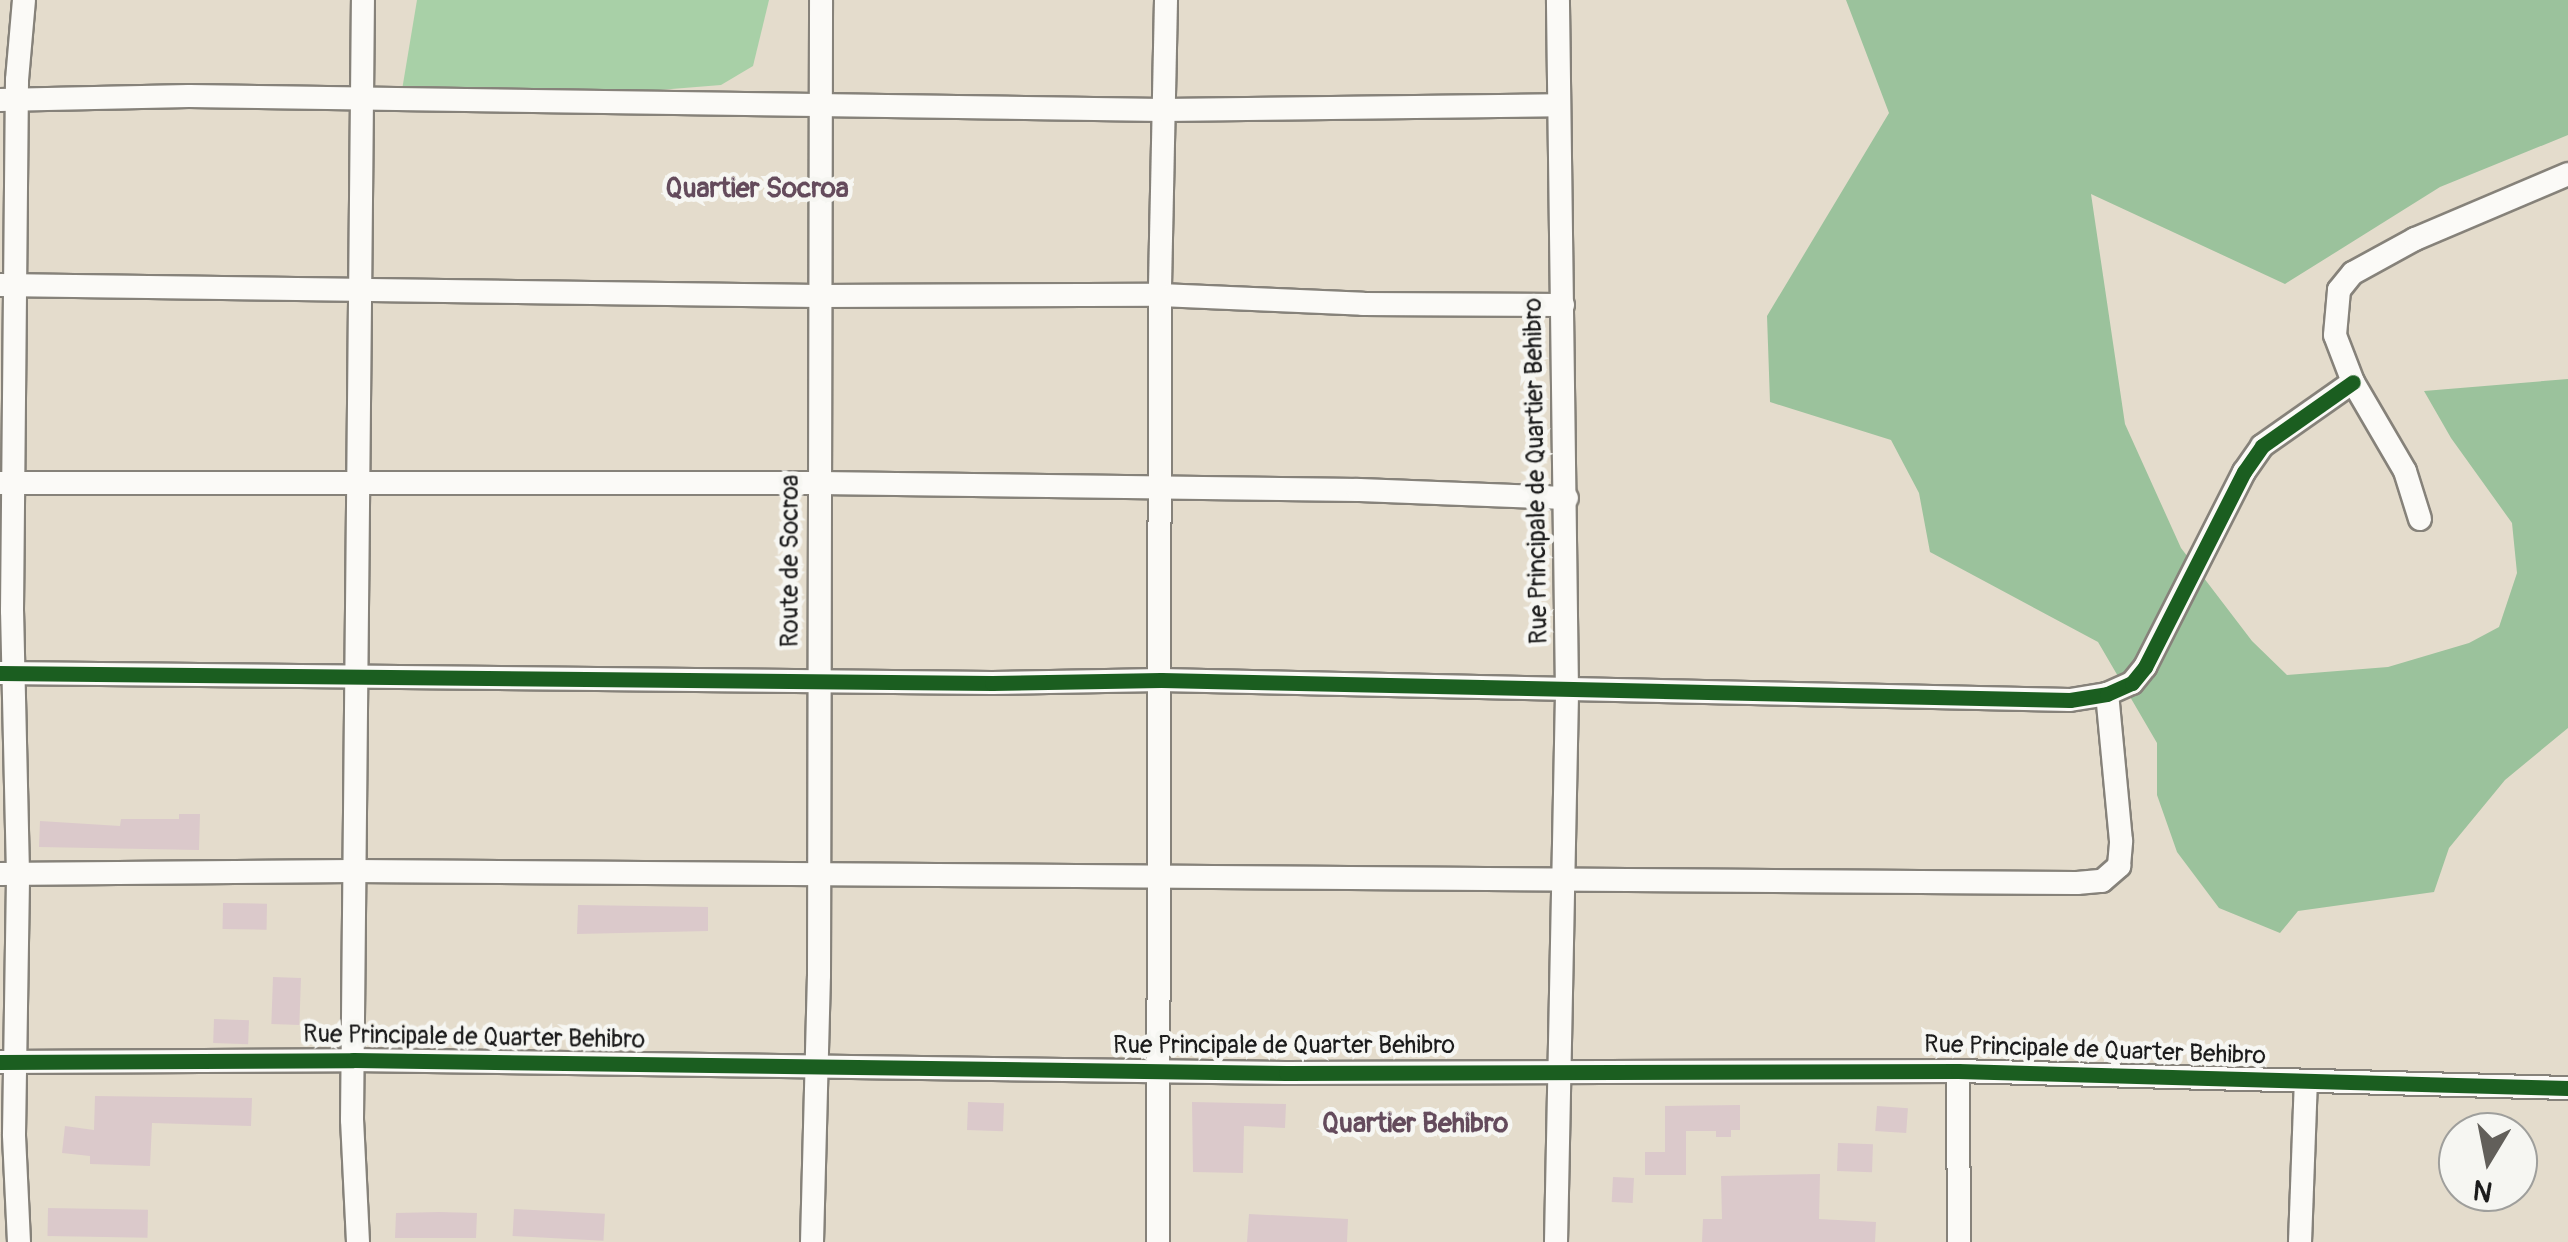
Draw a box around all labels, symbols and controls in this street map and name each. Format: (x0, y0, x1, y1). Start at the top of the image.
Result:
district label: Quartier Socroa (665, 172, 849, 206)
street label: Rue Principale de Quartier Behibro (1519, 298, 1555, 644)
street label: Route de Socroa (776, 475, 806, 647)
street label: Rue Principale de Quarter Behibro (303, 1020, 645, 1056)
street label: Rue Principale de Quarter Behibro (1924, 1030, 2266, 1072)
street label: Rue Principale de Quarter Behibro (1113, 1031, 1455, 1061)
district label: Quartier Behibro (1322, 1107, 1508, 1141)
north arrow (2438, 1112, 2538, 1212)
text: N (2471, 1171, 2495, 1209)

